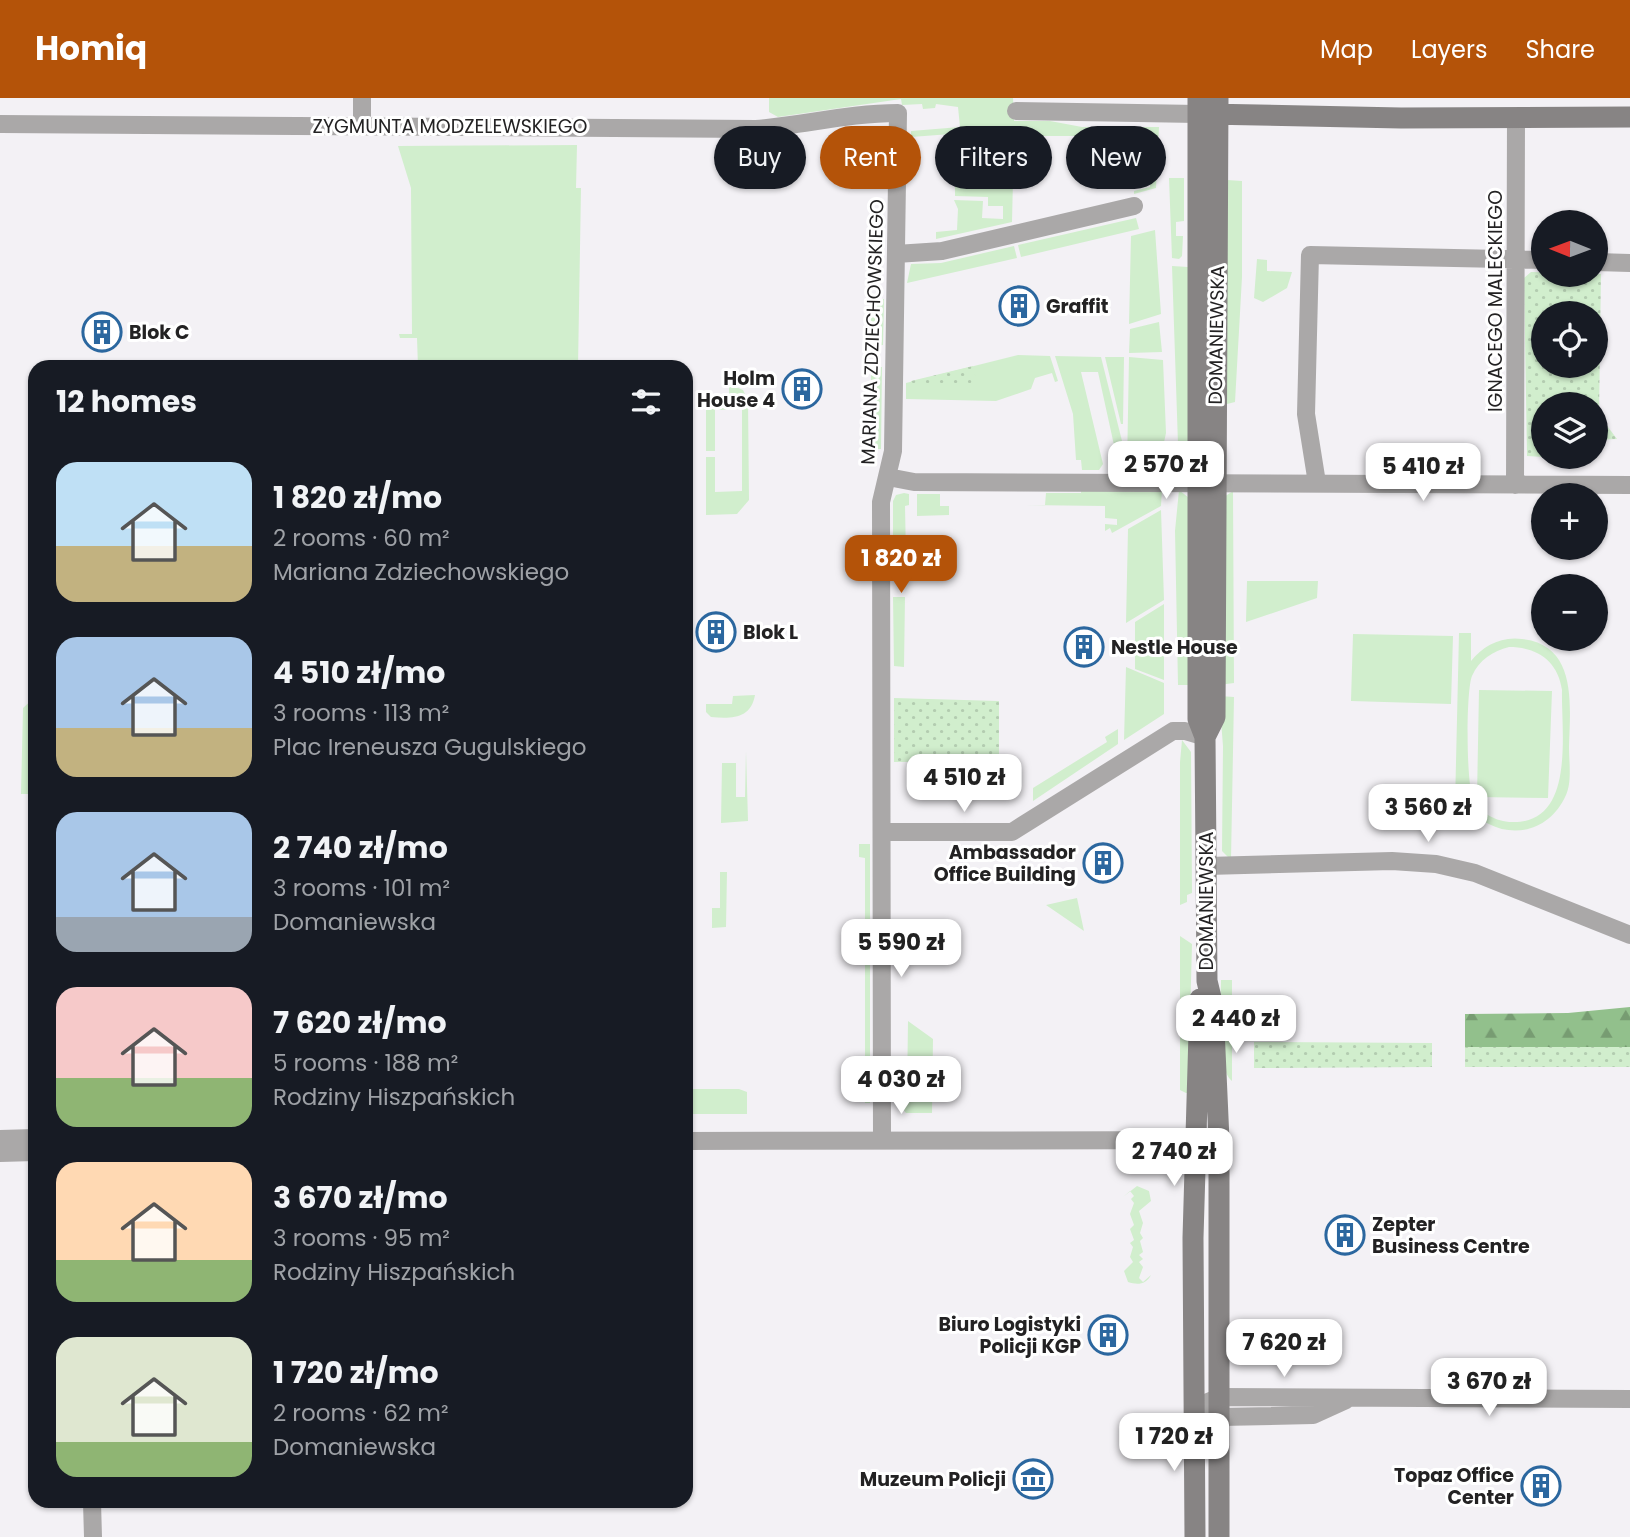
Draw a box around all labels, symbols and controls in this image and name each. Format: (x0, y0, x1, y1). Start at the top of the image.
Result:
text: Homiq (35, 25, 147, 72)
text: Map (1320, 33, 1373, 66)
text: Layers (1411, 33, 1487, 66)
text: Share (1525, 33, 1595, 66)
street label: ZYGMUNTA MODZELEWSKIEGO (313, 113, 587, 140)
chip: Buy (714, 126, 806, 189)
chip: Rent (820, 126, 921, 189)
chip: Filters (935, 126, 1052, 189)
chip: New (1066, 126, 1166, 189)
street label: IGNACEGO MALECKIEGO (1482, 190, 1509, 412)
street label: MARIANA ZDZIECHOWSKIEGO (854, 199, 891, 465)
north arrow (1531, 210, 1608, 287)
map controls (1531, 210, 1608, 651)
street label: DOMANIEWSKA (1202, 265, 1231, 405)
building icon: Graffit (998, 285, 1040, 327)
place label: Graffit (1046, 293, 1109, 320)
button: locate (1531, 301, 1608, 378)
building icon: Blok C (81, 311, 123, 353)
place label: Blok C (129, 319, 189, 346)
place label: Holm House 4 (697, 365, 775, 414)
building icon: Holm House 4 (781, 368, 823, 410)
text: 12 homes (56, 380, 197, 423)
icon: filters (627, 383, 665, 421)
button: layers (1531, 392, 1608, 469)
pin: 2 570 zł (1094, 442, 1238, 501)
pin: 5 410 zł (1351, 444, 1495, 503)
text: 2 570 zł (1124, 448, 1208, 480)
text: 5 410 zł (1382, 450, 1464, 482)
text: 1 820 zł/mo (273, 476, 442, 519)
button: + (1531, 483, 1608, 560)
icon: home (112, 490, 196, 574)
text: 2 rooms · 60 m² (273, 522, 450, 554)
pin: 1 820 zł (829, 536, 973, 595)
text: 1 820 zł (861, 542, 941, 574)
text: Mariana Zdziechowskiego (273, 556, 569, 588)
button: − (1531, 574, 1608, 651)
building icon: Blok L (695, 611, 737, 653)
place label: Blok L (743, 619, 798, 646)
building icon: Nestle House (1063, 626, 1105, 668)
place label: Nestle House (1111, 634, 1238, 661)
text: 4 510 zł/mo (273, 651, 445, 694)
icon: home (112, 665, 196, 749)
text: 3 rooms · 113 m² (273, 697, 449, 729)
text: Plac Ireneusza Gugulskiego (273, 731, 587, 763)
pin: 4 510 zł (892, 754, 1036, 814)
text: 4 510 zł (923, 761, 1005, 793)
pin: 3 560 zł (1356, 784, 1500, 844)
text: 3 560 zł (1384, 791, 1472, 823)
text: 2 740 zł/mo (273, 826, 448, 869)
street label: DOMANIEWSKA (1193, 831, 1220, 971)
place label: Ambassador Office Building (934, 839, 1076, 888)
icon: home (112, 840, 196, 924)
building icon: Ambassador Office Building (1082, 842, 1124, 884)
text: 3 rooms · 101 m² (273, 872, 450, 904)
text: Domaniewska (273, 906, 436, 938)
pin: 5 590 zł (829, 920, 973, 979)
text: 5 590 zł (857, 926, 945, 958)
pin: 2 440 zł (1164, 996, 1308, 1055)
text: 7 620 zł/mo (273, 1001, 447, 1044)
text: 2 440 zł (1192, 1002, 1280, 1034)
icon: home (112, 1015, 196, 1099)
text: 5 rooms · 188 m² (273, 1047, 458, 1079)
pin: 4 030 zł (829, 1056, 973, 1116)
text: 4 030 zł (857, 1063, 945, 1095)
text: Rodziny Hiszpańskich (273, 1081, 515, 1113)
pin: 2 740 zł (1102, 1128, 1246, 1188)
text: 2 740 zł (1132, 1135, 1216, 1167)
text: 3 670 zł/mo (273, 1176, 448, 1219)
icon: home (112, 1190, 196, 1274)
place label: Zepter Business Centre (1372, 1211, 1530, 1260)
building icon: Zepter Business Centre (1324, 1214, 1366, 1256)
text: 3 rooms · 95 m² (273, 1222, 450, 1254)
text: Rodziny Hiszpańskich (273, 1256, 515, 1288)
place label: Biuro Logistyki Policji KGP (938, 1311, 1081, 1360)
building icon: Biuro Logistyki Policji KGP (1087, 1314, 1129, 1356)
pin: 7 620 zł (1212, 1320, 1356, 1379)
text: 7 620 zł (1242, 1326, 1326, 1358)
text: 1 720 zł/mo (273, 1351, 439, 1394)
pin: 3 670 zł (1417, 1358, 1561, 1418)
icon: home (112, 1365, 196, 1449)
text: 3 670 zł (1447, 1365, 1531, 1397)
text: 2 rooms · 62 m² (273, 1397, 449, 1429)
pin: 1 720 zł (1102, 1414, 1246, 1473)
text: 1 720 zł (1135, 1420, 1213, 1452)
text: Domaniewska (273, 1431, 436, 1463)
museum icon: Muzeum Policji (1012, 1458, 1054, 1500)
place label: Topaz Office Center (1394, 1462, 1514, 1511)
building icon: Topaz Office Center (1520, 1465, 1562, 1507)
place label: Muzeum Policji (860, 1466, 1006, 1493)

